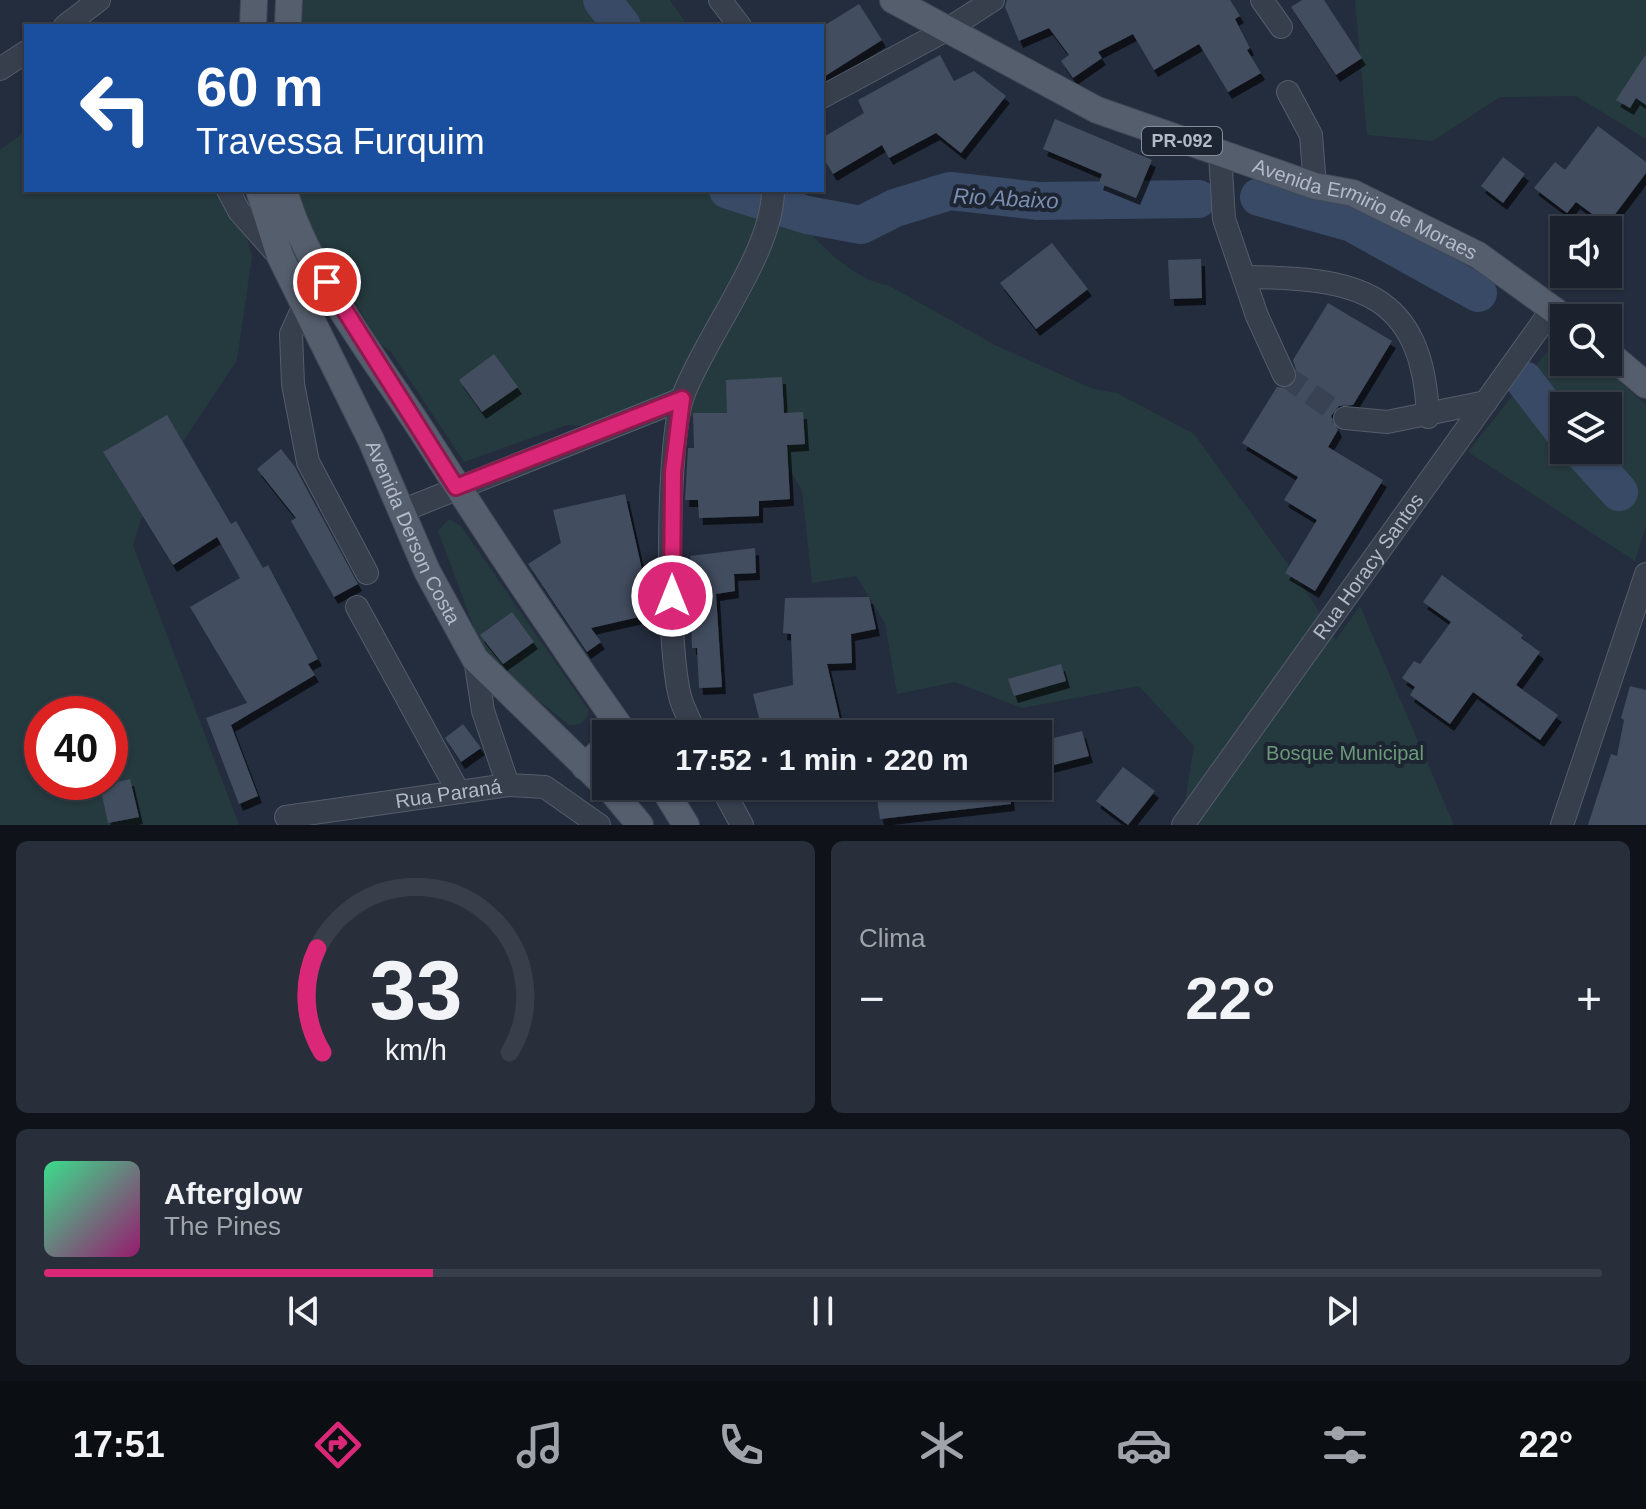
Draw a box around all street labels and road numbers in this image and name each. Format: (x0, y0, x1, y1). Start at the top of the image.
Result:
road number: PR-092 (1142, 127, 1222, 155)
street label: Avenida Ermirio de Moraes (1250, 154, 1481, 264)
street label: Avenida Derson Costa (361, 437, 465, 629)
street label: Rua Horacy Santos (1309, 489, 1427, 643)
street label: Rua Paraná (394, 775, 504, 812)

